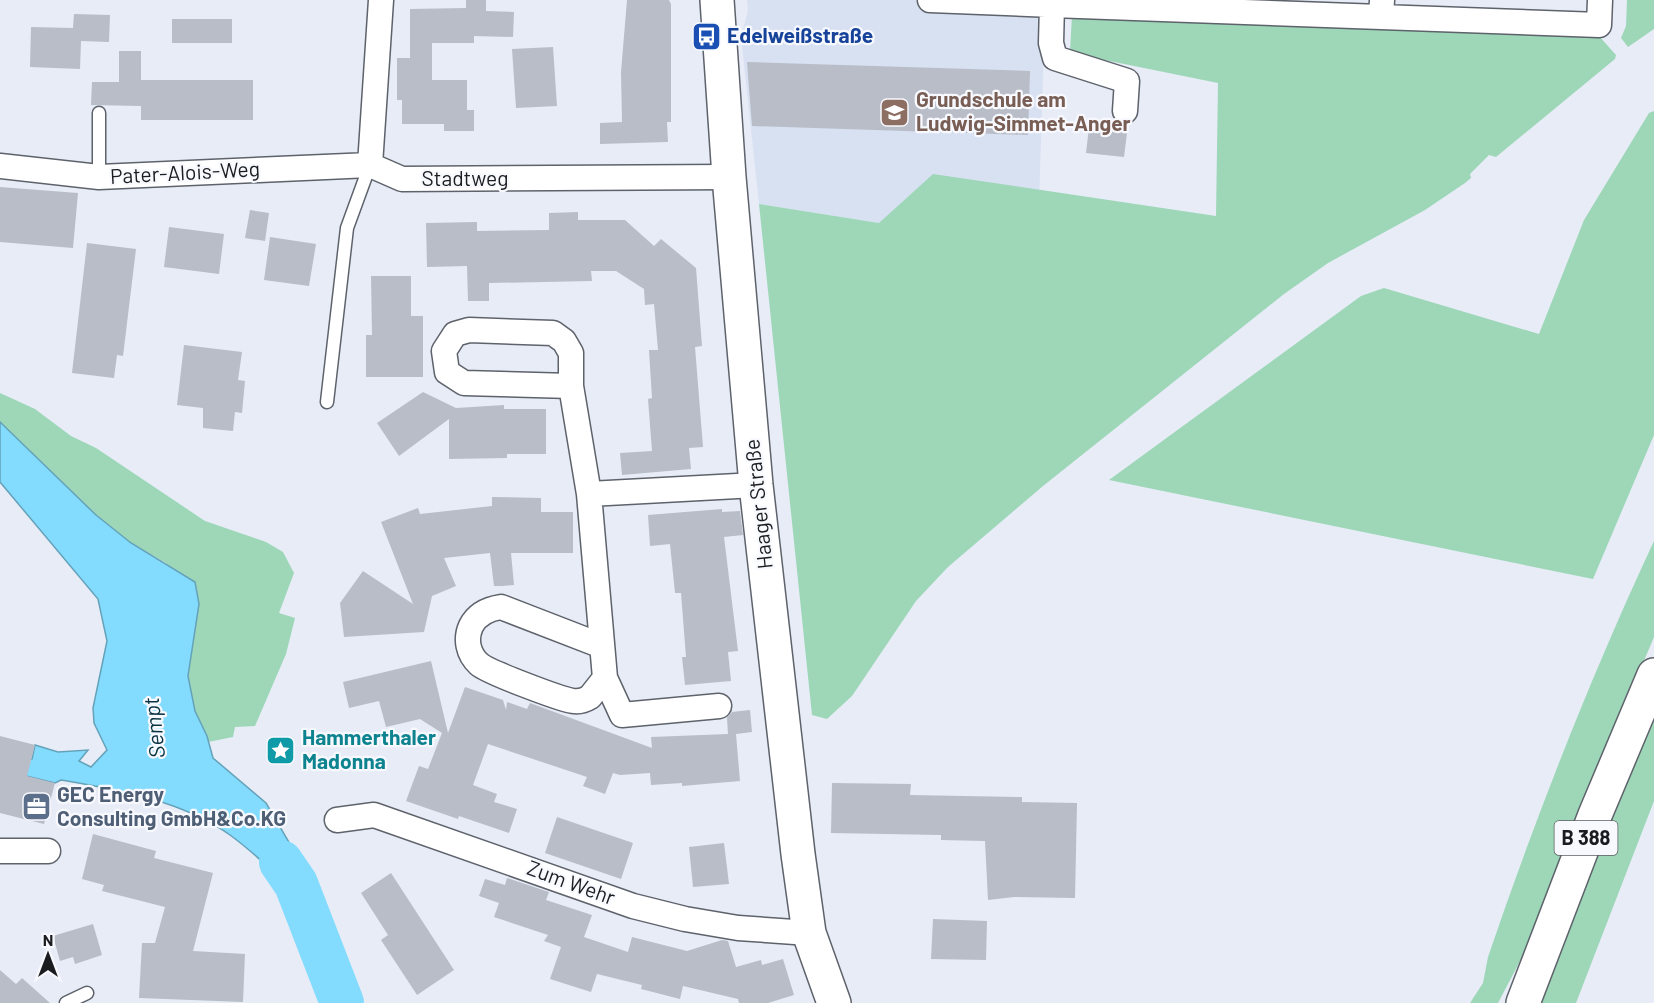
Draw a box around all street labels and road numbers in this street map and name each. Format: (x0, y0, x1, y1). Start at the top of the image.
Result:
street label: Pater-Alois-Weg (109, 155, 260, 188)
street label: Stadtweg (422, 165, 508, 190)
street label: Haager Straße (738, 438, 777, 570)
road number: B 388 (1554, 821, 1618, 855)
street label: Zum Wehr (524, 854, 619, 909)

